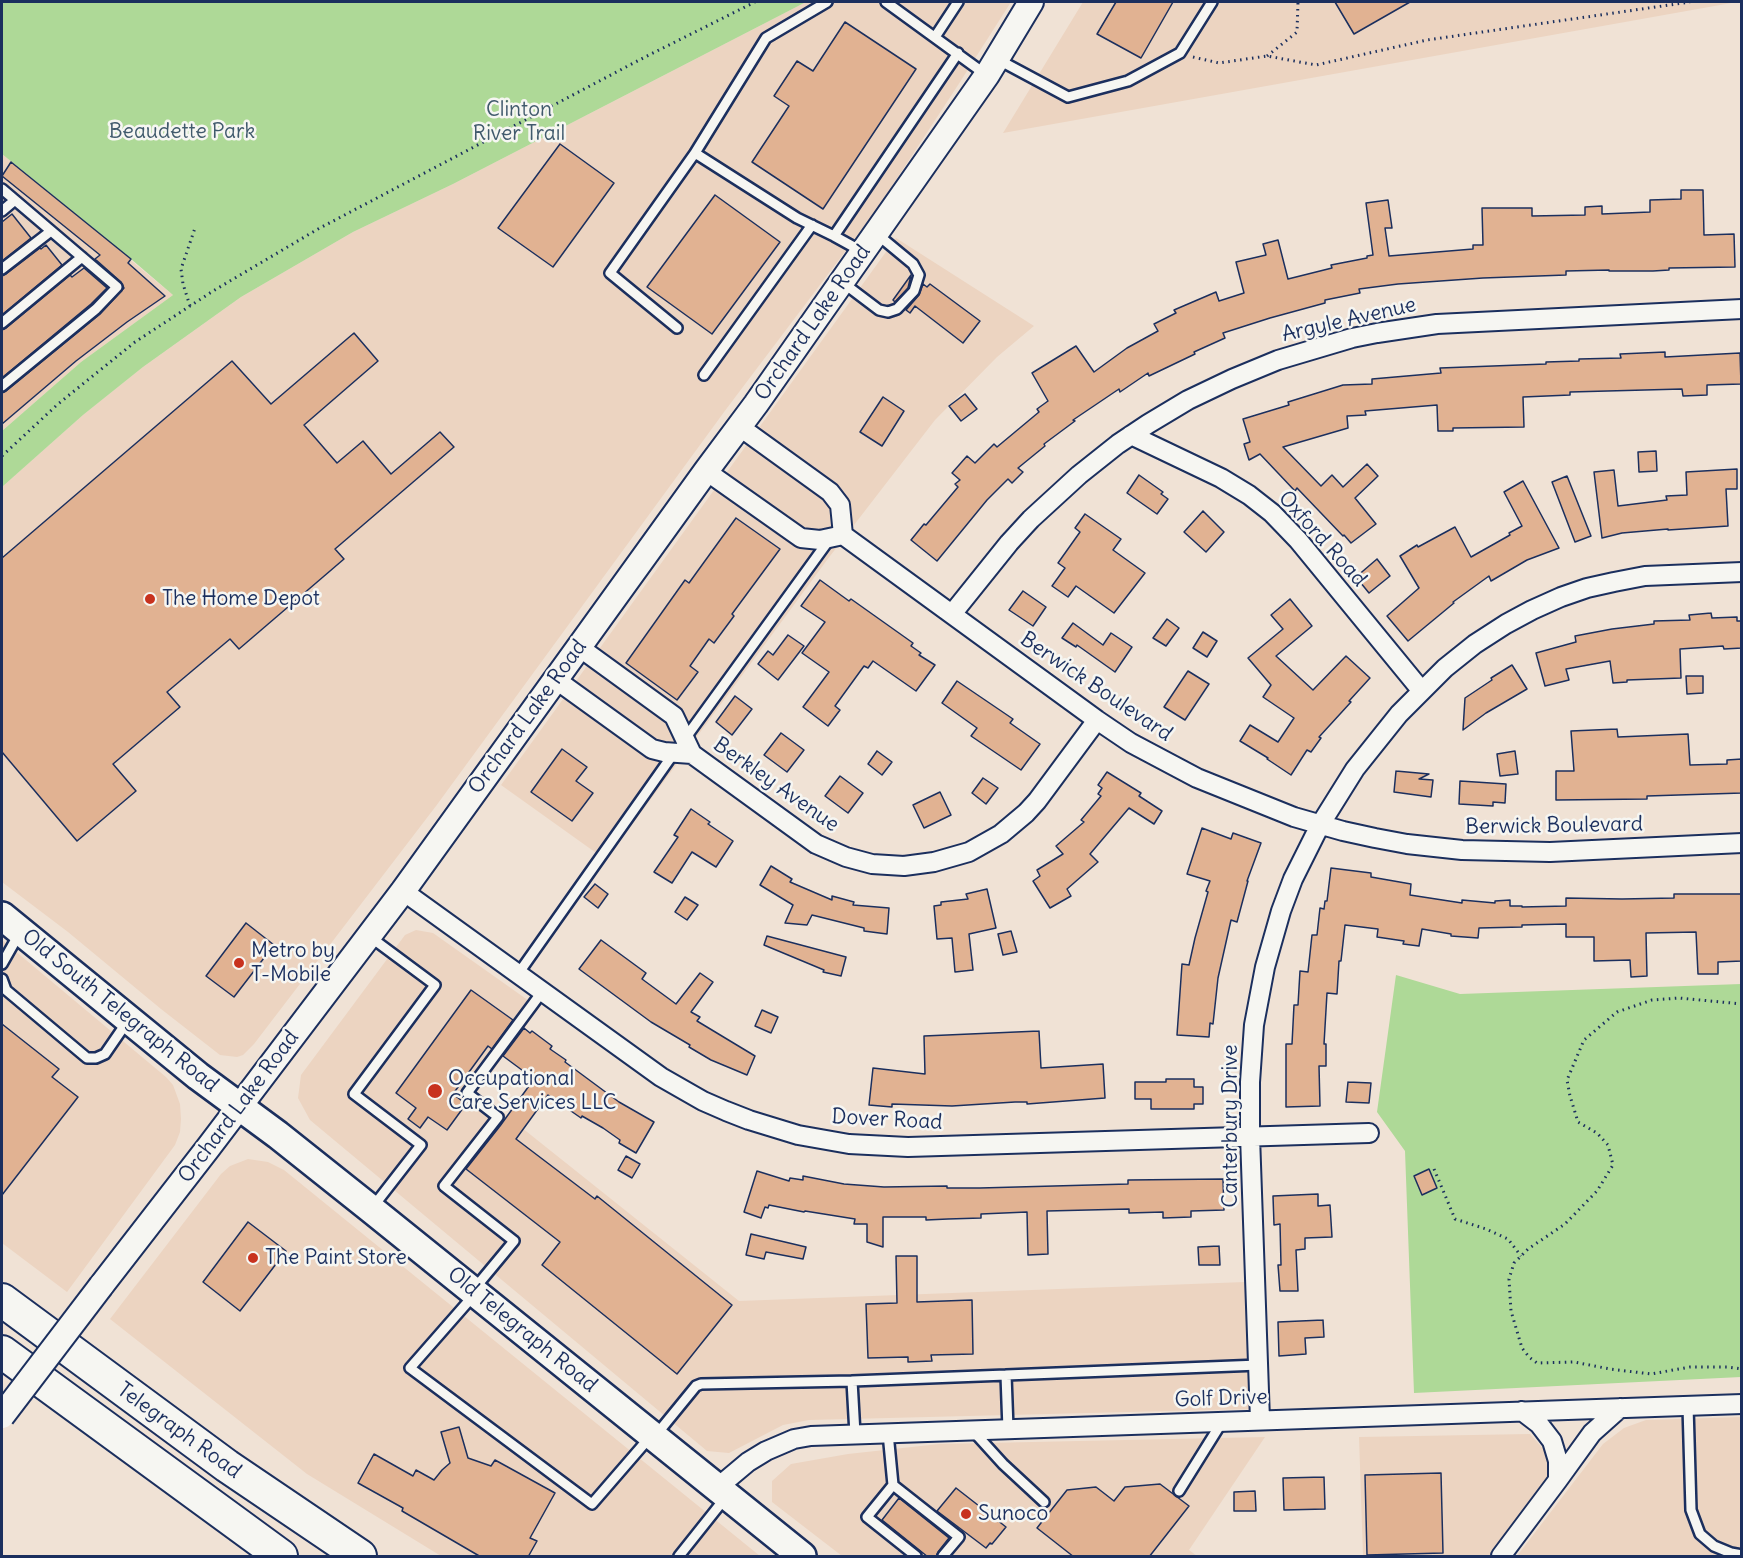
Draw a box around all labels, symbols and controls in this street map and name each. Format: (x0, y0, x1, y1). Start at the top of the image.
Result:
park label: Clinton River Trail (473, 97, 565, 147)
park label: Beaudette Park (109, 119, 255, 145)
street label: Orchard Lake Road (750, 240, 876, 406)
street label: Argyle Avenue (1279, 292, 1419, 348)
street label: Oxford Road (1273, 486, 1371, 592)
place label: The Home Depot (162, 586, 320, 612)
marker: The Home Depot (143, 592, 157, 606)
street label: Berwick Boulevard (1015, 627, 1177, 747)
street label: Orchard Lake Road (464, 635, 592, 799)
street label: Berkley Avenue (708, 732, 844, 838)
street label: Berwick Boulevard (1465, 812, 1643, 840)
street label: Old South Telegraph Road (17, 924, 223, 1098)
place label: Metro by T-Mobile (251, 938, 335, 988)
marker: Metro by T-Mobile (232, 956, 246, 970)
street label: Orchard Lake Road (173, 1026, 305, 1188)
street label: Canterbury Drive (1218, 1044, 1244, 1208)
place label: Occupational Care Services LLC (448, 1066, 616, 1116)
marker: Occupational Care Services LLC (426, 1082, 444, 1100)
street label: Dover Road (831, 1105, 943, 1135)
place label: The Paint Store (265, 1245, 407, 1271)
marker: The Paint Store (246, 1251, 260, 1265)
street label: Old Telegraph Road (442, 1262, 602, 1398)
street label: Telegraph Road (112, 1378, 246, 1484)
street label: Golf Drive (1174, 1385, 1268, 1413)
place label: Sunoco (978, 1501, 1048, 1527)
marker: Sunoco (959, 1507, 973, 1521)

